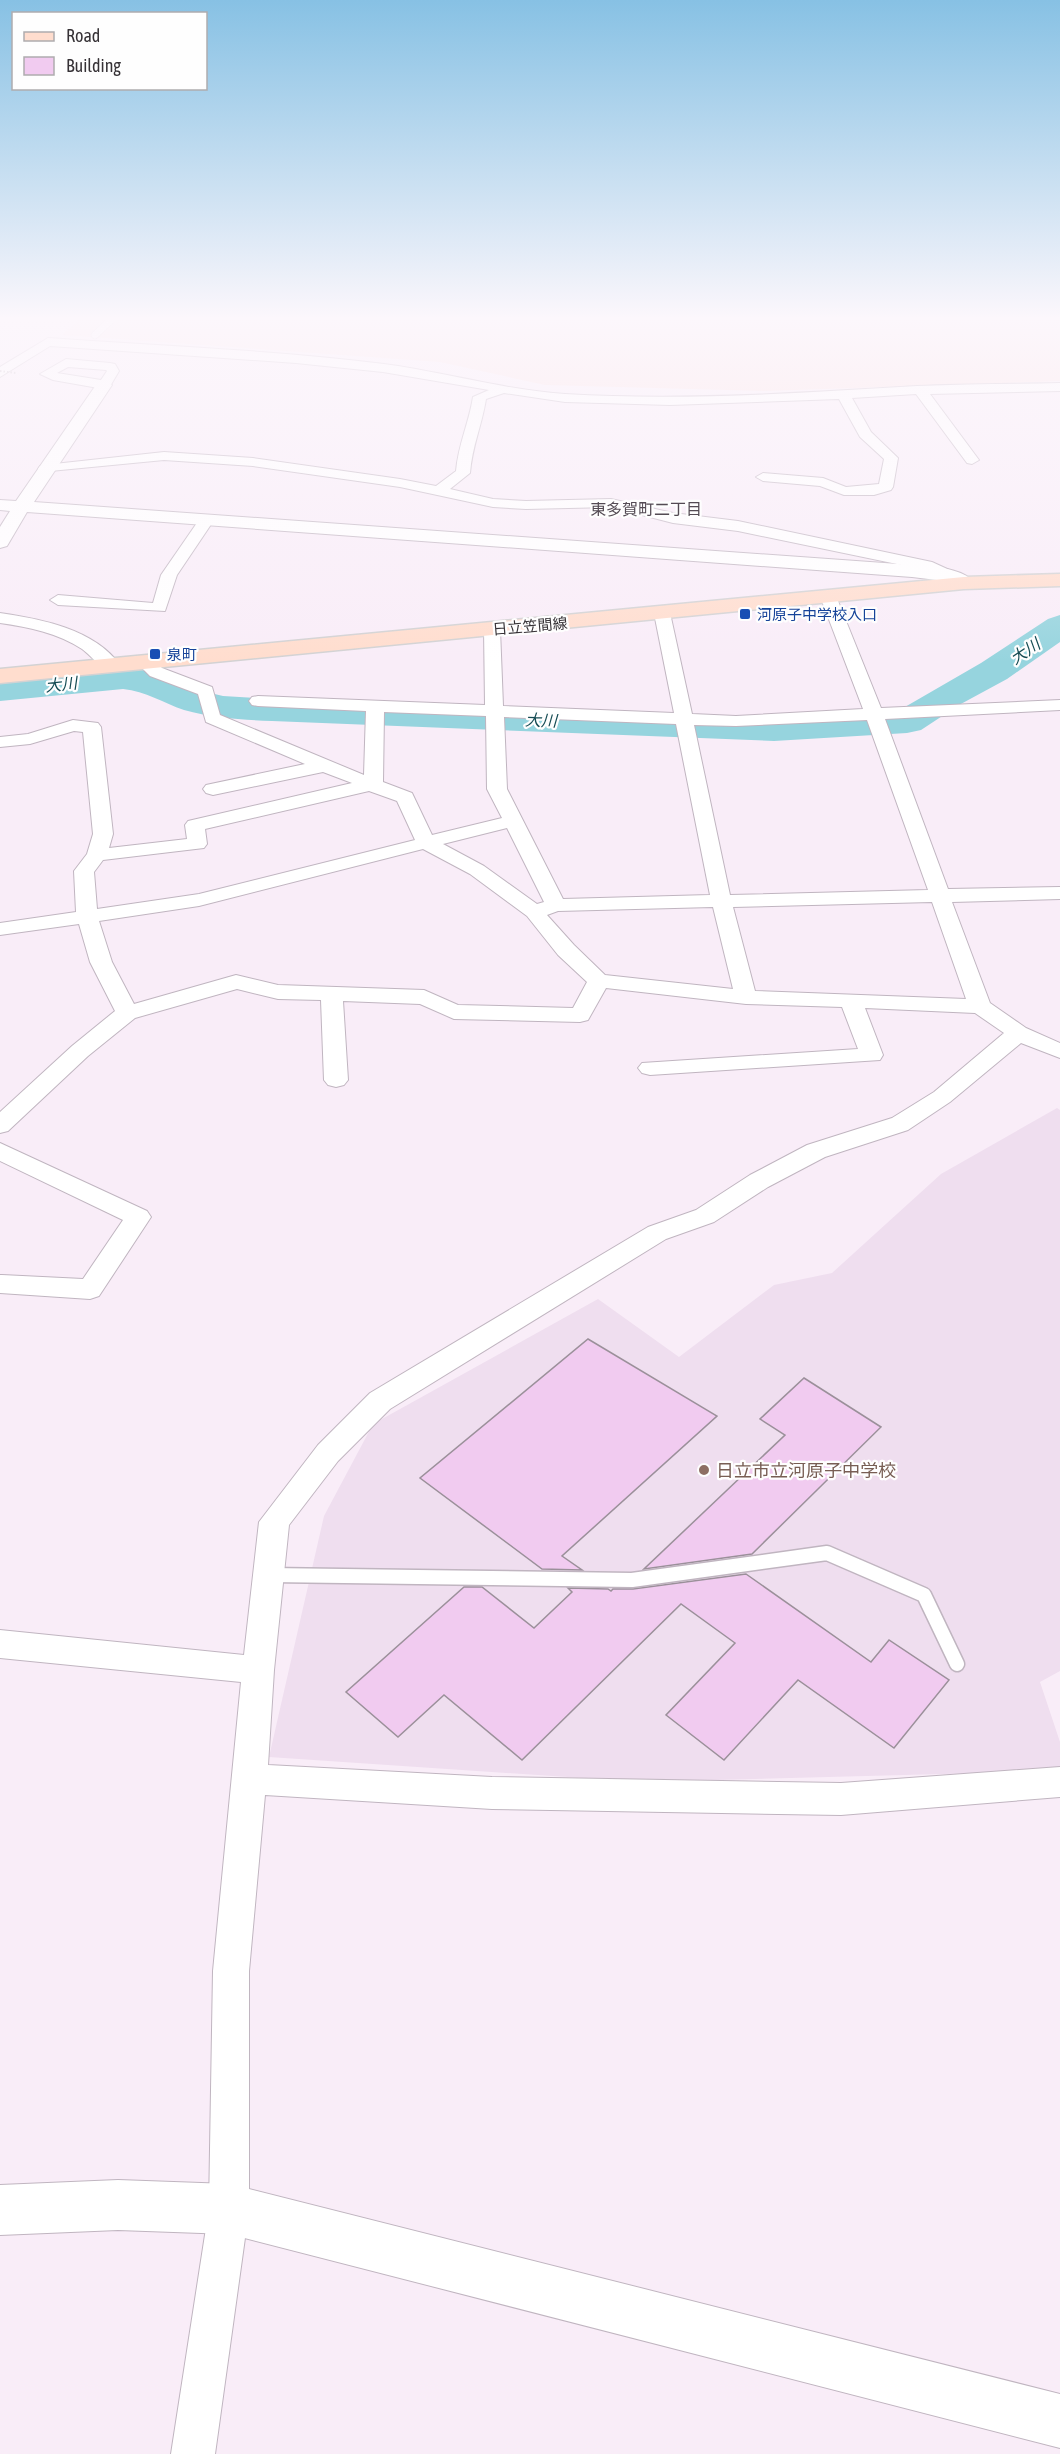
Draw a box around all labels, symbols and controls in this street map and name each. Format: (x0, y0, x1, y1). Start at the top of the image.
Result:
legend (12, 12, 207, 90)
text: Road (66, 25, 100, 46)
text: Building (66, 55, 121, 76)
district label: 東多賀町二丁目 (590, 500, 702, 518)
place label: 河原子中学校入口 (757, 606, 877, 623)
marker: 河原子中学校入口 (738, 607, 752, 621)
street label: 日立笠間線 (492, 614, 568, 638)
water label: 大川 (1007, 633, 1045, 667)
place label: 泉町 (167, 646, 197, 663)
marker: 泉町 (148, 647, 162, 661)
water label: 大川 (44, 673, 80, 695)
water label: 大川 (525, 710, 559, 730)
place label: 日立市立河原子中学校 (716, 1460, 896, 1481)
marker: 日立市立河原子中学校 (697, 1463, 711, 1477)

